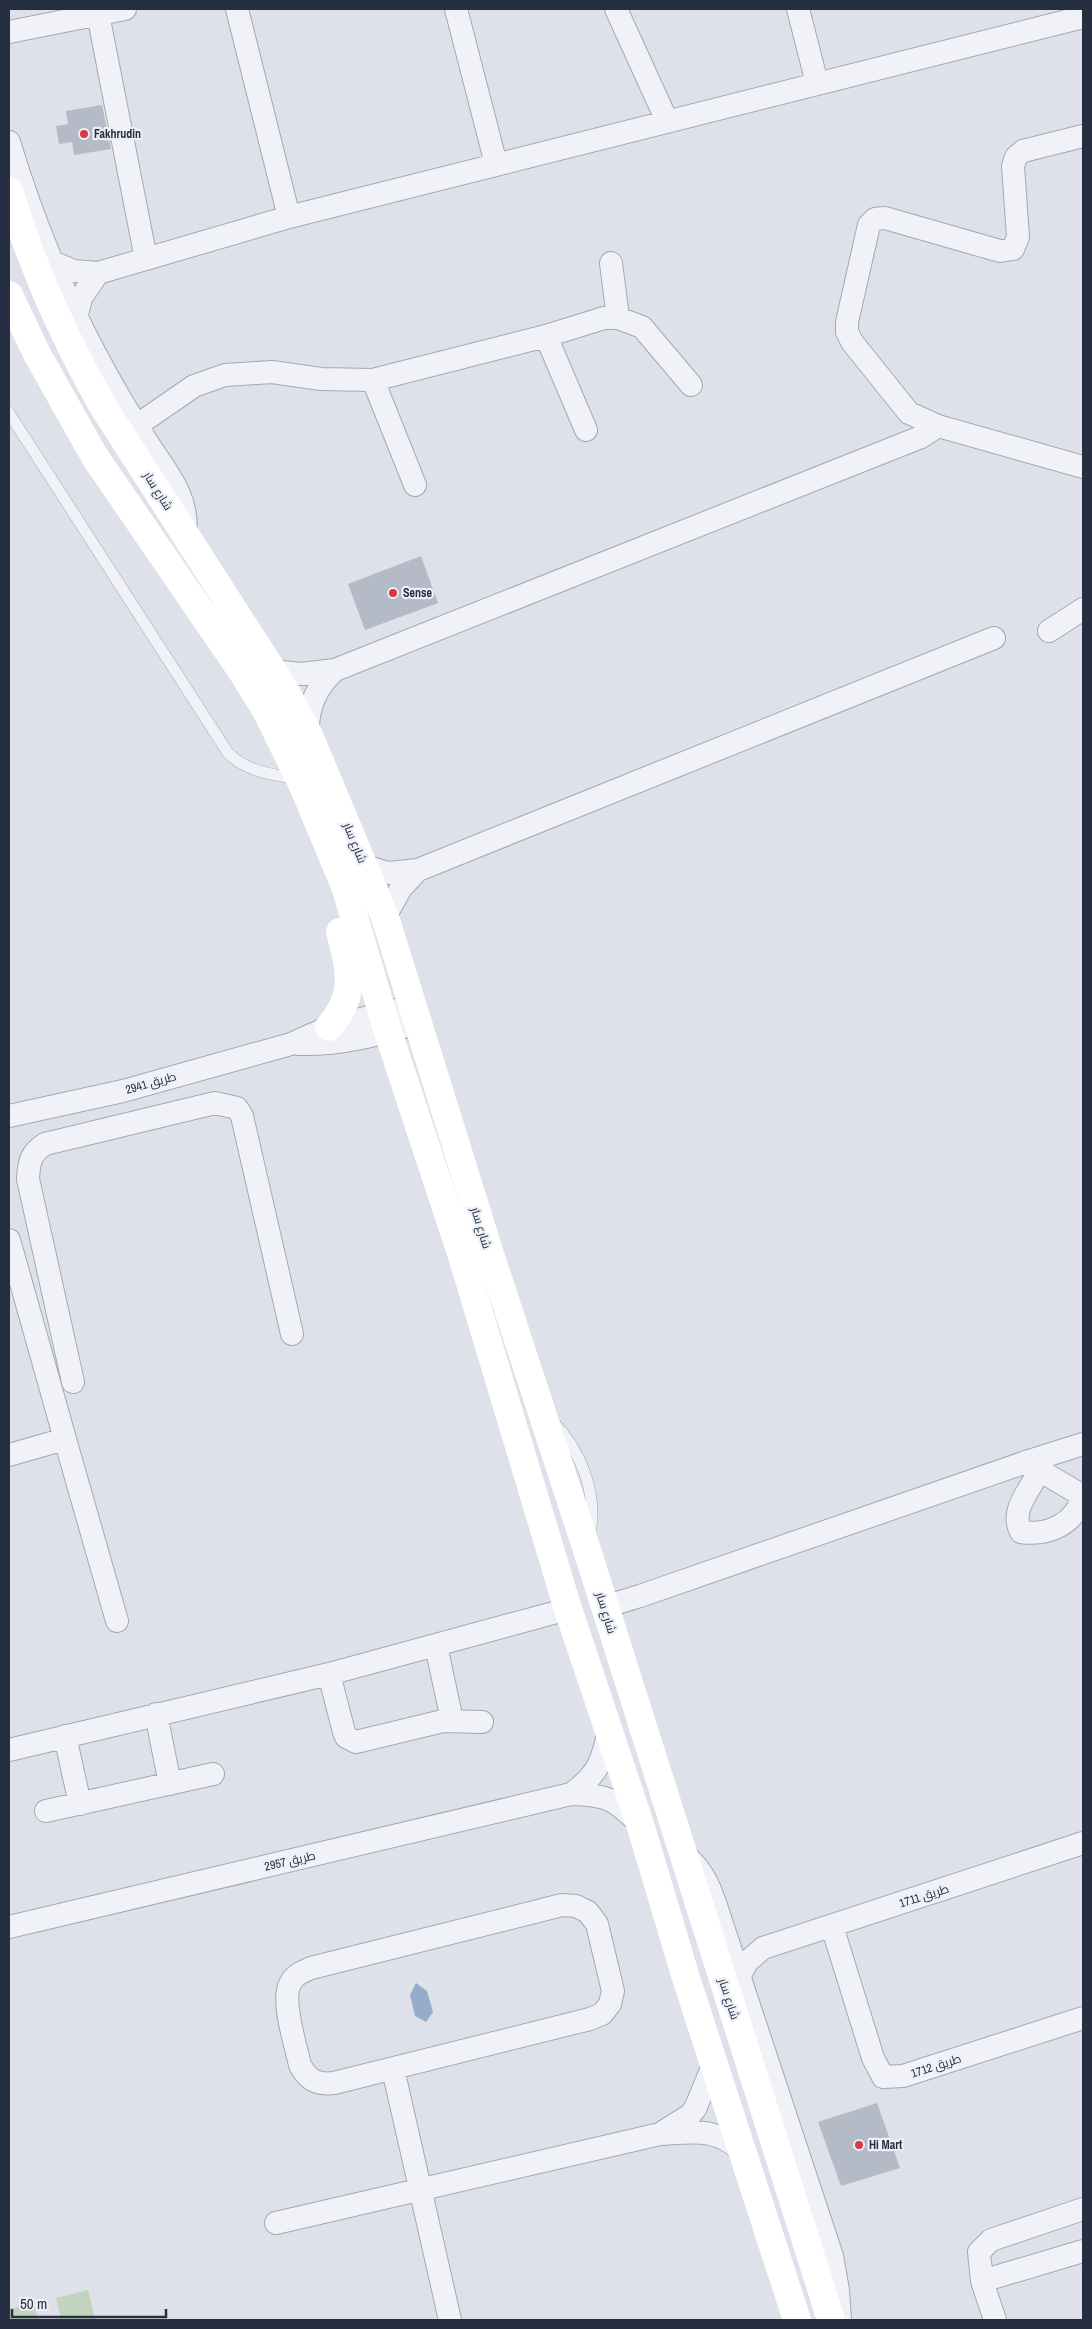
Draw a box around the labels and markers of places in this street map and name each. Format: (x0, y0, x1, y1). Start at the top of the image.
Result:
place label: Fakhrudin (94, 126, 141, 142)
marker: Fakhrudin (78, 128, 90, 140)
place label: Sense (403, 585, 433, 601)
marker: Sense (387, 587, 399, 599)
place label: Hi Mart (869, 2137, 903, 2153)
marker: Hi Mart (853, 2139, 865, 2151)

